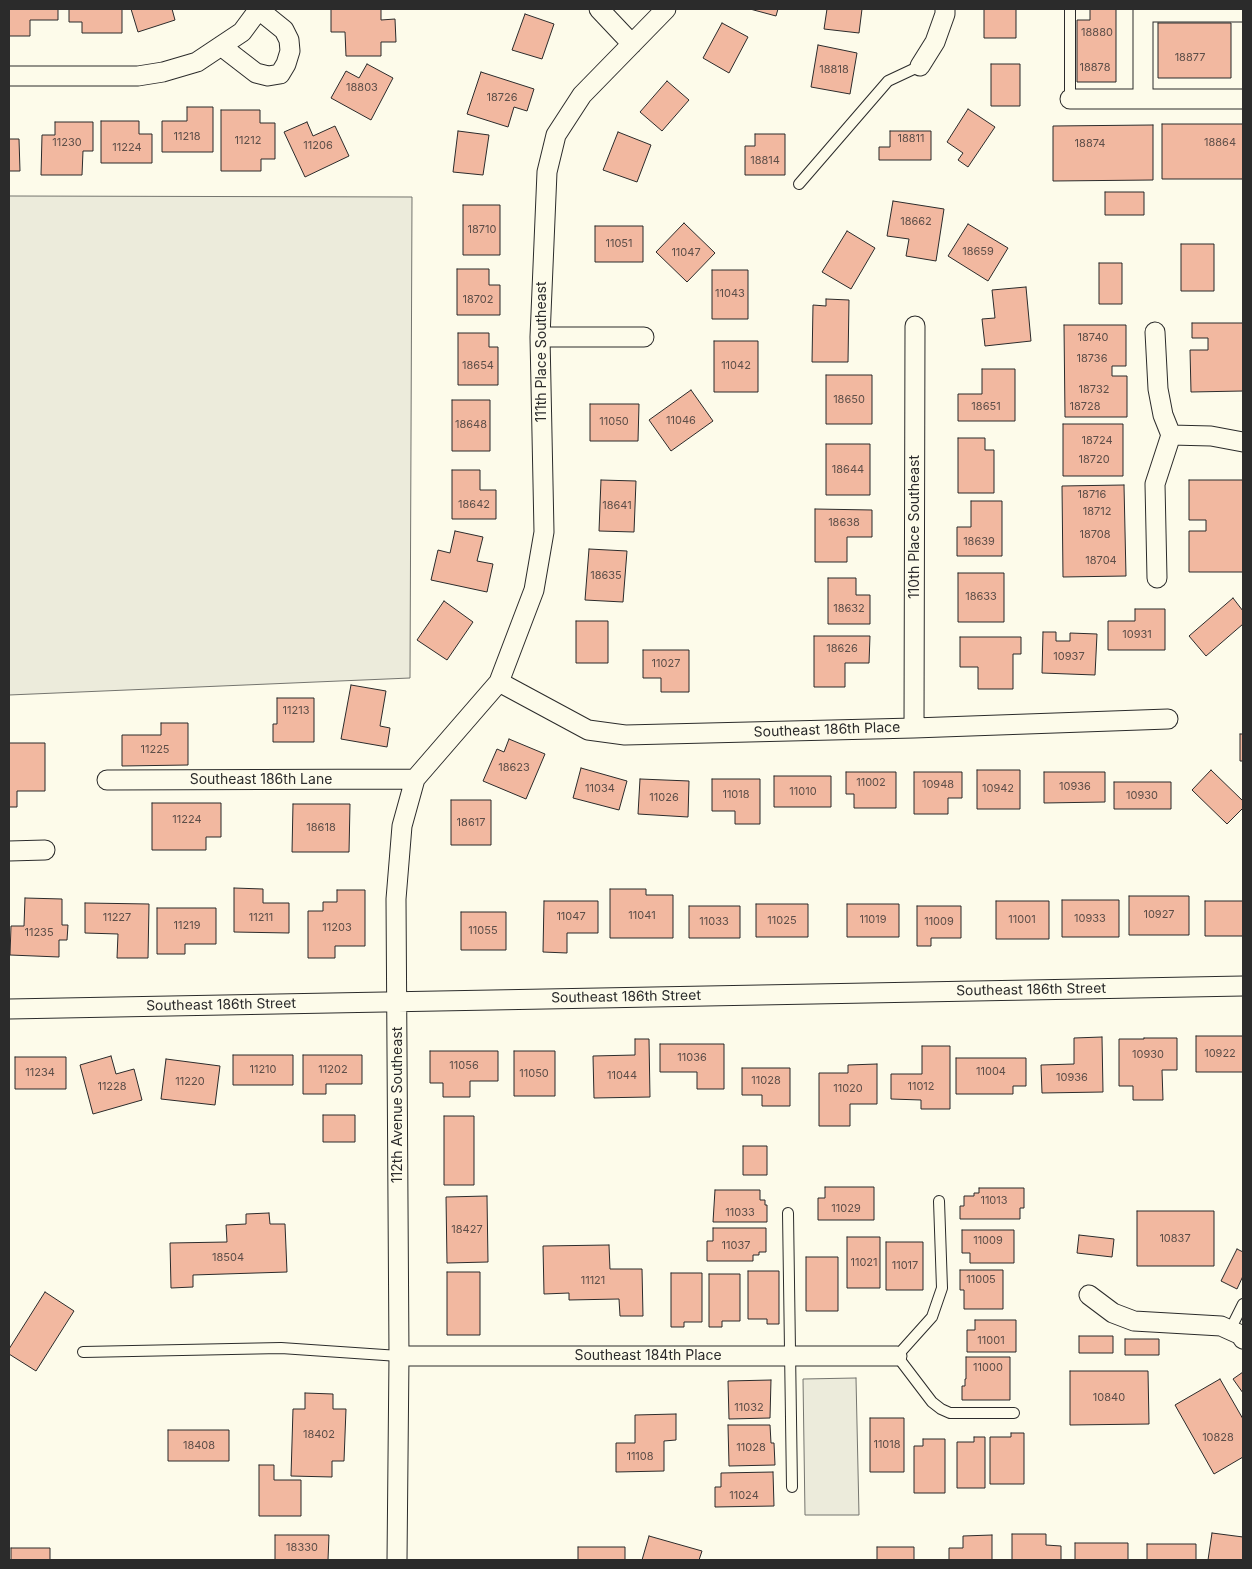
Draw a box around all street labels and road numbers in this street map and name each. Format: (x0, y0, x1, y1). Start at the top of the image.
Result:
street label: 111th Place Southeast (534, 281, 550, 423)
street label: 110th Place Southeast (907, 455, 923, 599)
street label: Southeast 186th Place (753, 719, 901, 741)
street label: Southeast 186th Lane (190, 772, 332, 788)
street label: Southeast 186th Street (956, 980, 1106, 1000)
street label: Southeast 186th Street (551, 987, 701, 1007)
street label: Southeast 186th Street (146, 995, 296, 1015)
street label: 112th Avenue Southeast (390, 1027, 406, 1183)
street label: Southeast 184th Place (574, 1348, 722, 1364)

